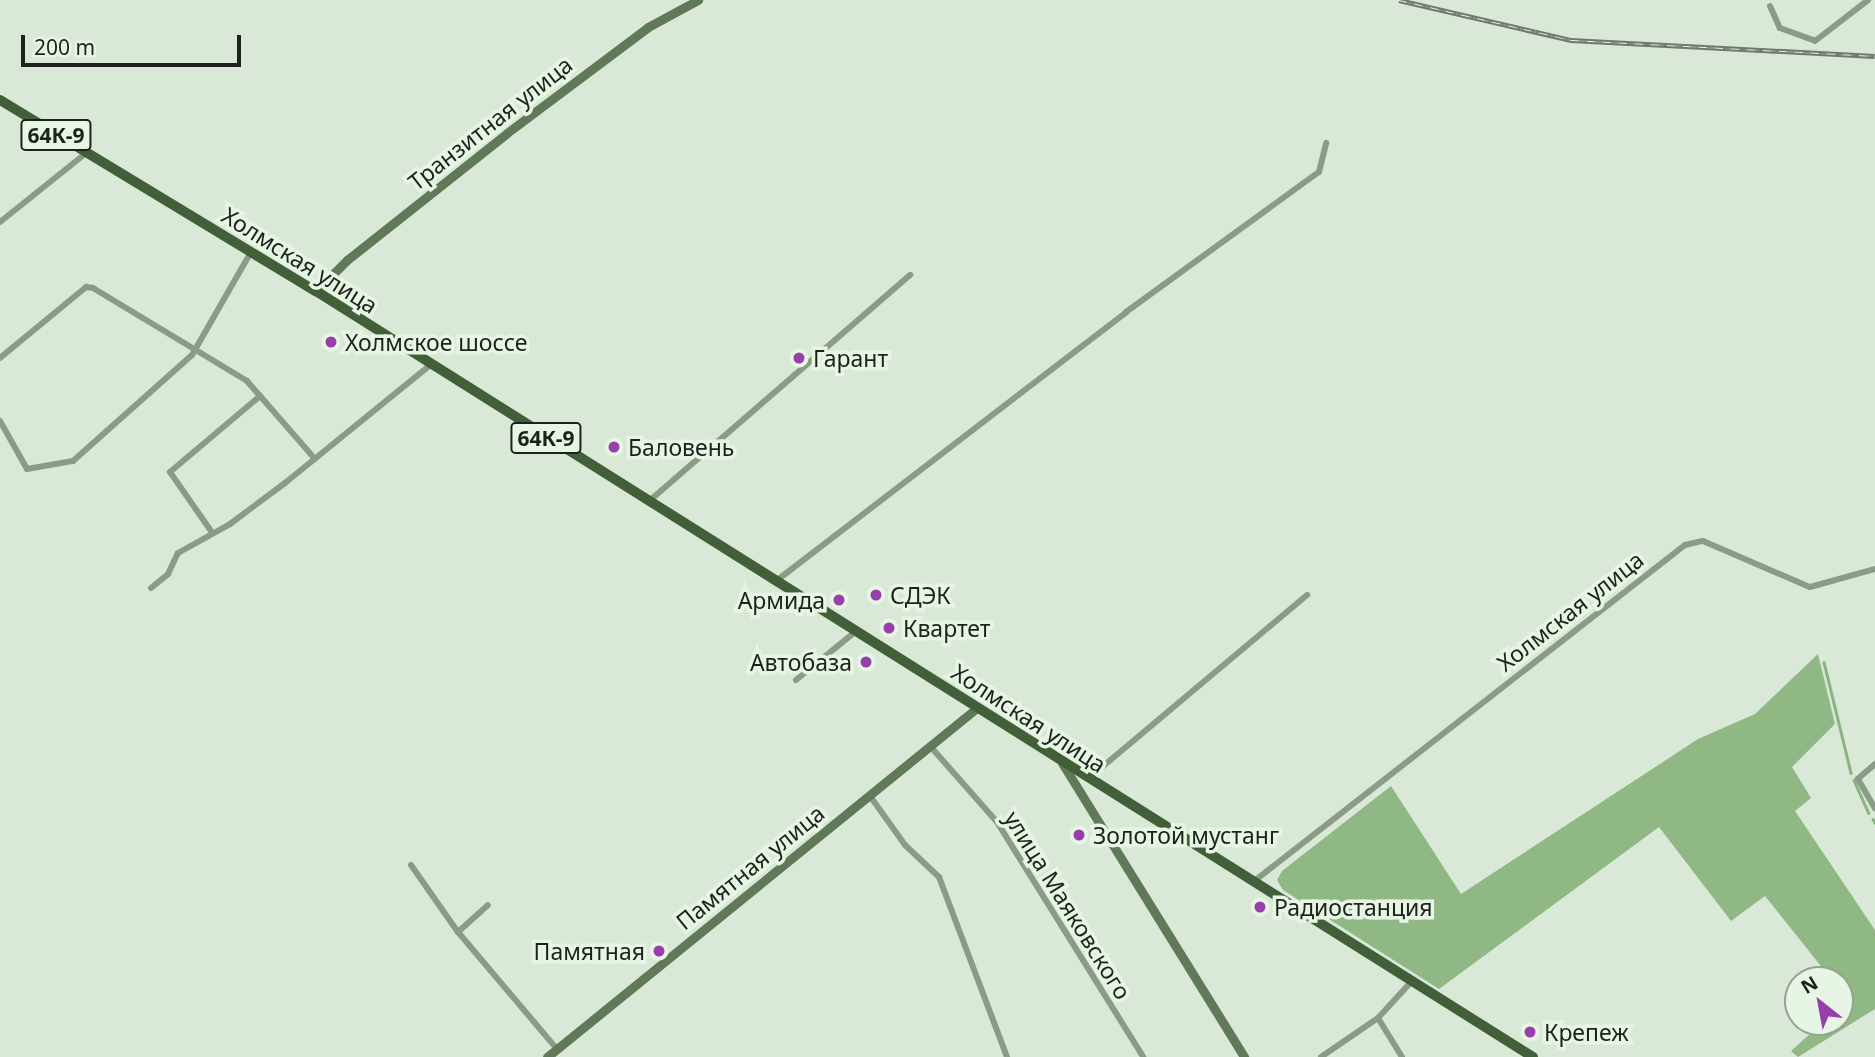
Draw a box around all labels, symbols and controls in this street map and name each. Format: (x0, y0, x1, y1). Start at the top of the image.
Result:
scale bar (24, 21, 245, 65)
text: 200 m (34, 33, 95, 61)
street label: Транзитная улица (402, 50, 578, 196)
road number: 64К-9 (19, 118, 93, 152)
street label: Холмская улица (217, 201, 383, 319)
place label: Холмское шоссе (345, 328, 527, 356)
marker: Холмское шоссе (323, 334, 339, 350)
place label: Гарант (813, 344, 888, 372)
marker: Гарант (791, 350, 807, 366)
road number: 64К-9 (509, 420, 583, 456)
place label: Баловень (628, 433, 734, 461)
marker: Баловень (606, 439, 622, 455)
street label: Холмская улица (1491, 545, 1649, 677)
place label: СДЭК (890, 581, 951, 609)
place label: Армида (738, 586, 825, 614)
marker: СДЭК (868, 587, 884, 603)
marker: Армида (831, 592, 847, 608)
place label: Квартет (903, 614, 990, 642)
marker: Квартет (881, 620, 897, 636)
place label: Автобаза (750, 648, 852, 676)
marker: Автобаза (858, 654, 874, 670)
street label: Холмская улица (947, 658, 1111, 778)
street label: Памятная улица (670, 799, 830, 935)
street label: улица Маяковского (999, 806, 1137, 1004)
place label: Золотой мустанг (1093, 821, 1279, 849)
marker: Золотой мустанг (1071, 827, 1087, 843)
place label: Радиостанция (1274, 893, 1433, 921)
marker: Радиостанция (1252, 899, 1268, 915)
place label: Памятная (534, 937, 645, 965)
marker: Памятная (651, 943, 667, 959)
north arrow (1784, 966, 1854, 1036)
text: N (1796, 970, 1823, 1000)
place label: Крепеж (1544, 1018, 1629, 1046)
marker: Крепеж (1522, 1024, 1538, 1040)

